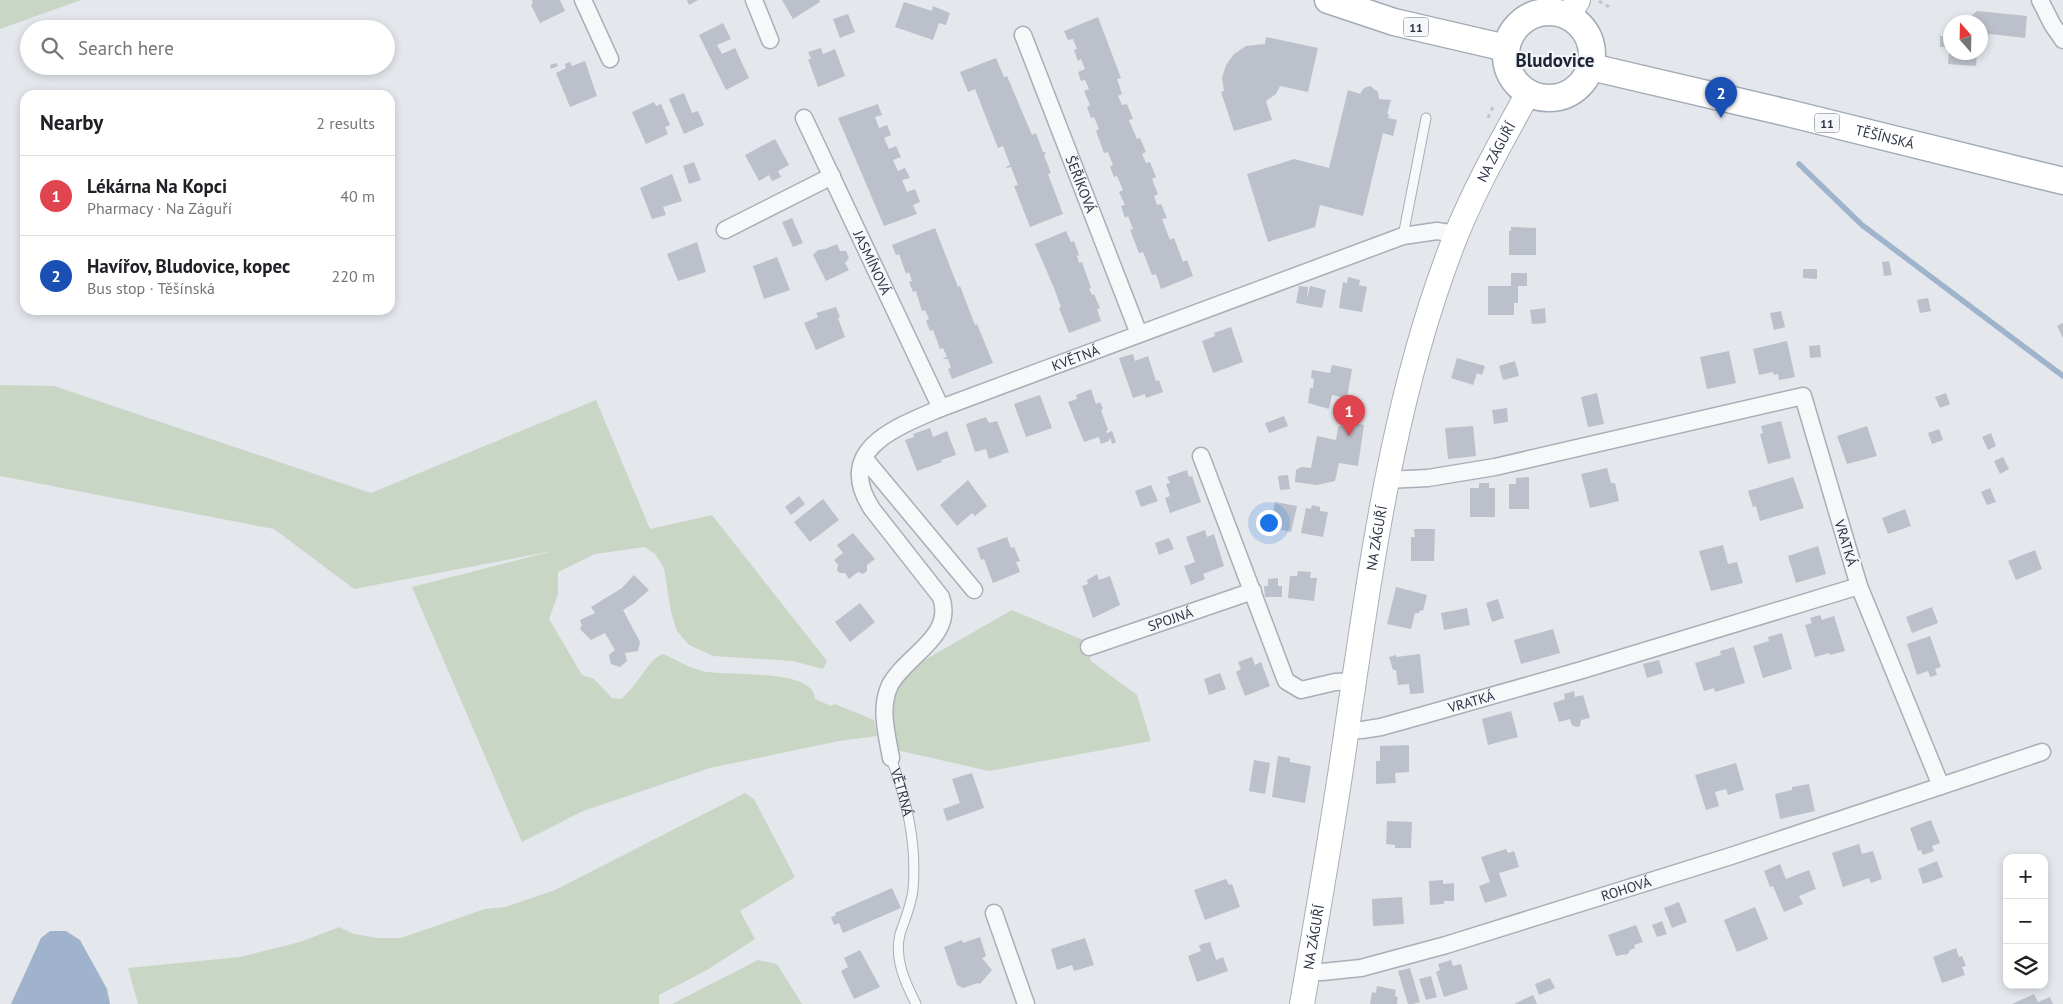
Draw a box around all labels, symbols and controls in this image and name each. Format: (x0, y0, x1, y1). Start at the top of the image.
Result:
north arrow (1943, 15, 1988, 60)
road number: 11 (1404, 18, 1428, 36)
search box (20, 20, 395, 75)
icon: search (38, 34, 66, 62)
text: Search here (78, 36, 174, 60)
district label: Bludovice (1516, 48, 1594, 72)
pin: 2 (1705, 77, 1737, 118)
text: Nearby (40, 109, 103, 136)
text: 2 results (316, 113, 375, 133)
road number: 11 (1814, 114, 1840, 132)
street label: NA ZÁGUŘÍ (1473, 118, 1520, 185)
street label: TĚŠÍNSKÁ (1853, 121, 1917, 153)
street label: ŠEŘÍKOVÁ (1062, 153, 1100, 216)
text: Lékárna Na Kopci (87, 174, 227, 198)
text: 1 (51, 186, 61, 206)
text: 40 m (340, 186, 375, 206)
text: Pharmacy · Na Záguří (87, 198, 232, 218)
street label: JASMÍNOVÁ (849, 227, 896, 298)
text: Havířov, Bludovice, kopec (87, 254, 290, 278)
text: 2 (51, 266, 61, 286)
text: 220 m (332, 266, 375, 286)
text: Bus stop · Těšínská (87, 278, 215, 298)
street label: KVĚTNÁ (1049, 341, 1103, 375)
pin: 1 (1333, 395, 1365, 436)
street label: NA ZÁGUŘÍ (1362, 503, 1391, 572)
your location (1256, 510, 1282, 536)
street label: VRATKÁ (1830, 517, 1862, 569)
street label: SPOJNÁ (1146, 603, 1196, 635)
street label: VRATKÁ (1445, 686, 1497, 717)
street label: VĚTRNÁ (886, 765, 917, 819)
map controls (2003, 854, 2048, 989)
button: + (2003, 854, 2048, 899)
street label: ROHOVÁ (1599, 872, 1654, 905)
button: − (2003, 899, 2048, 944)
street label: NA ZÁGUŘÍ (1299, 902, 1328, 971)
button: layers (2003, 944, 2048, 989)

